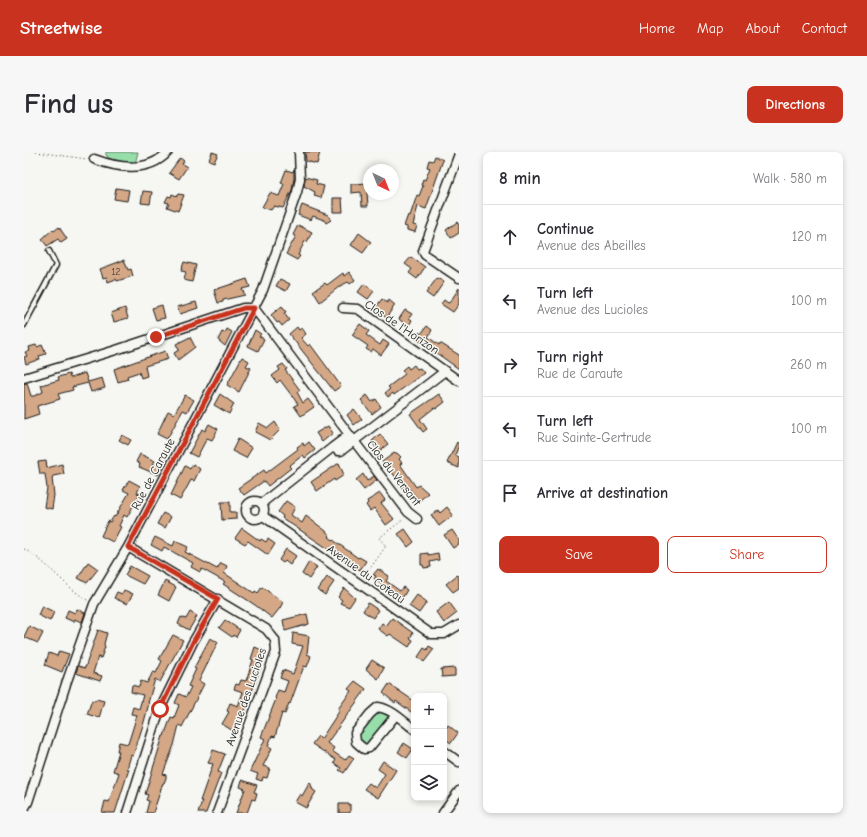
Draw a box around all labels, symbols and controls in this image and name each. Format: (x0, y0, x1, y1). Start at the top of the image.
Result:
text: Streetwise (20, 17, 102, 39)
text: Home (639, 20, 675, 37)
text: Map (697, 20, 723, 37)
text: About (745, 20, 780, 37)
text: Contact (802, 20, 847, 37)
button: Directions (747, 86, 843, 123)
text: Find us (24, 88, 113, 120)
north arrow (363, 164, 399, 200)
text: 8 min (499, 169, 541, 188)
text: Walk · 580 m (753, 171, 827, 186)
text: Continue (537, 220, 594, 238)
icon: ahead (499, 226, 521, 248)
text: 120 m (792, 229, 827, 244)
text: Avenue des Abeilles (537, 238, 646, 253)
house number: 12 (111, 266, 121, 278)
text: Turn left (537, 284, 593, 302)
icon: left (499, 290, 521, 312)
text: 100 m (791, 293, 827, 308)
street label: Clos de l'Horizon (362, 297, 442, 357)
text: Avenue des Lucioles (537, 302, 648, 317)
route end (147, 328, 165, 346)
text: Turn right (537, 348, 603, 366)
icon: right (499, 354, 521, 376)
text: 260 m (790, 357, 827, 372)
text: Rue de Caraute (537, 366, 623, 381)
text: Turn left (537, 412, 593, 430)
icon: left (499, 418, 521, 440)
text: 100 m (791, 421, 827, 436)
text: Rue Sainte-Gertrude (537, 430, 651, 445)
street label: Rue de Caraute (128, 436, 178, 512)
street label: Clos du Versant (364, 437, 424, 509)
icon: arrive (499, 482, 521, 504)
text: Arrive at destination (537, 484, 668, 502)
button: Save (499, 536, 659, 573)
button: Share (667, 536, 827, 573)
street label: Avenue du Coteau (324, 542, 408, 606)
street label: Avenue des Lucioles (223, 646, 269, 748)
map controls (411, 693, 447, 801)
button: + (411, 693, 447, 729)
route start (151, 700, 169, 718)
button: − (411, 729, 447, 765)
button: layers (411, 765, 447, 801)

